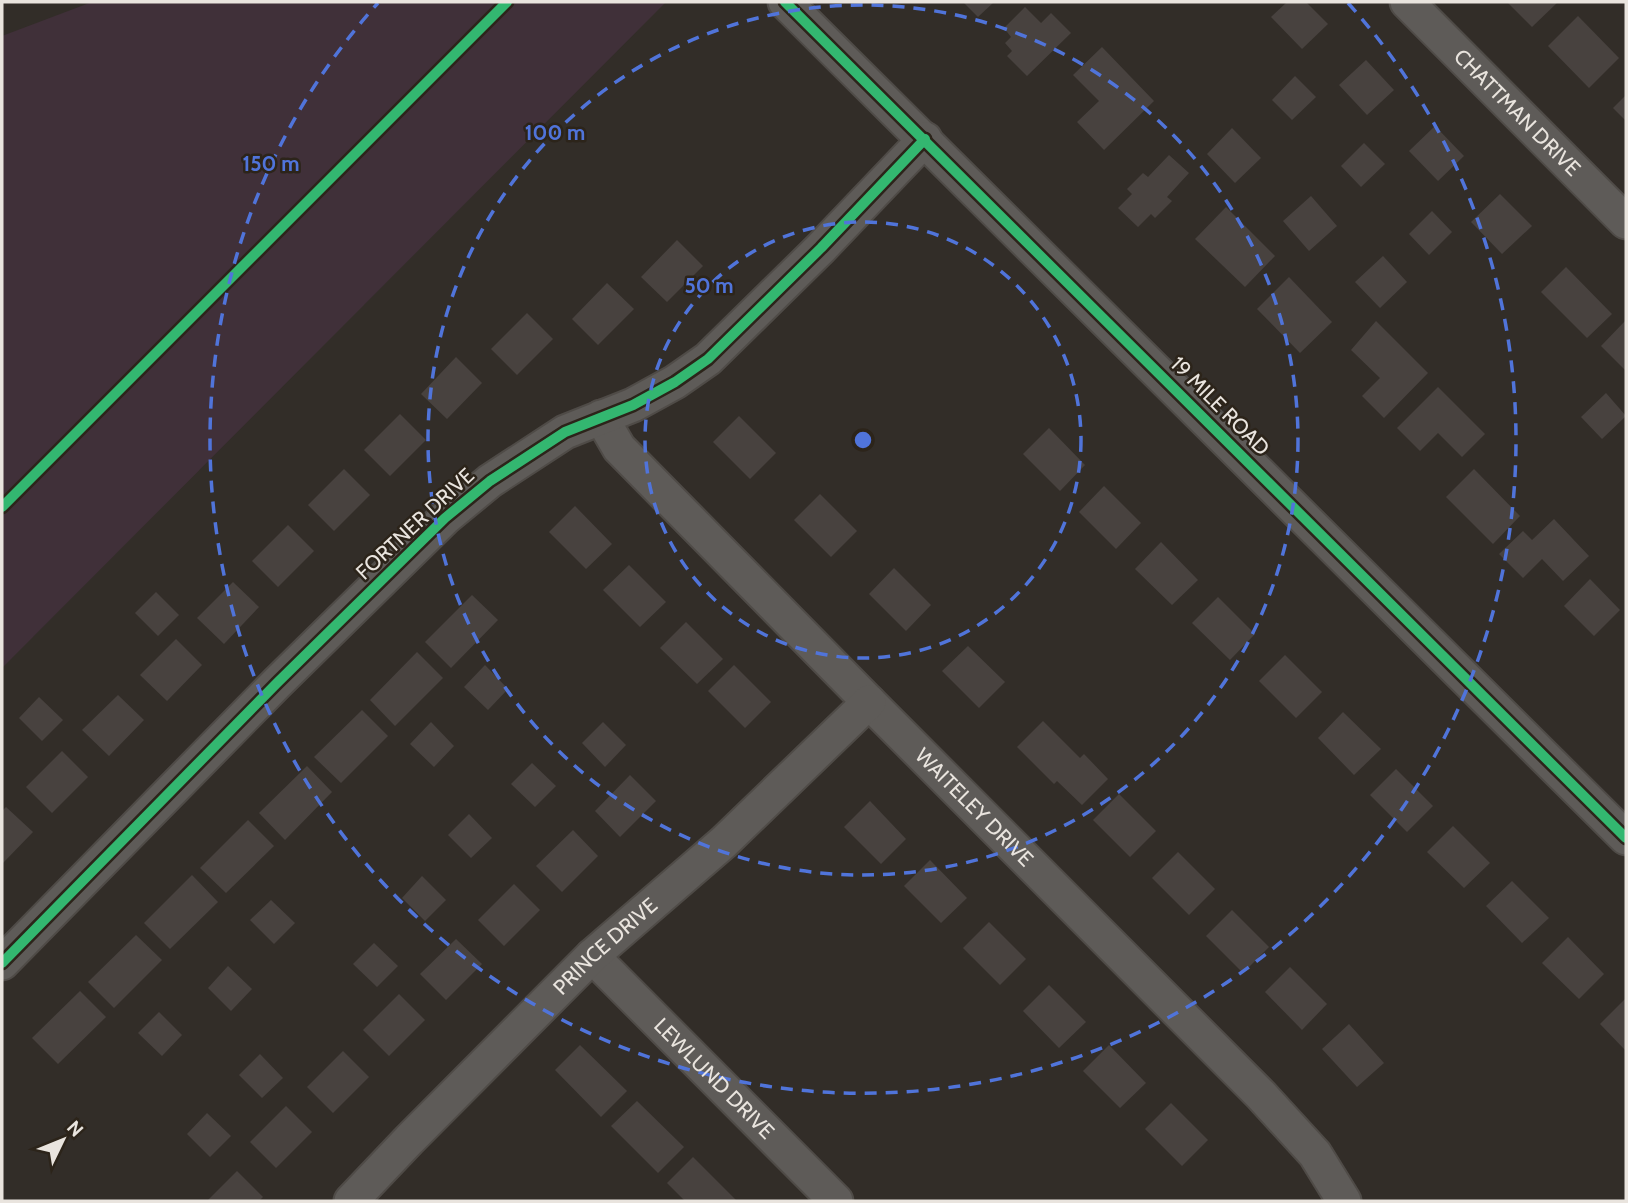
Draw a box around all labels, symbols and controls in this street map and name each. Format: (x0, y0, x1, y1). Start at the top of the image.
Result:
street label: CHATTMAN DRIVE (1449, 44, 1586, 181)
text: 100 m (525, 120, 585, 145)
text: 150 m (243, 151, 299, 176)
text: 50 m (684, 273, 734, 298)
street label: 19 MILE ROAD (1166, 351, 1275, 460)
centre of rings (851, 428, 875, 452)
street label: FORTNER DRIVE (351, 463, 479, 585)
street label: WAITELEY DRIVE (910, 743, 1039, 871)
street label: PRINCE DRIVE (548, 892, 662, 1000)
street label: LEWLUND DRIVE (649, 1013, 780, 1144)
north arrow (28, 1105, 98, 1175)
text: N (62, 1116, 88, 1142)

